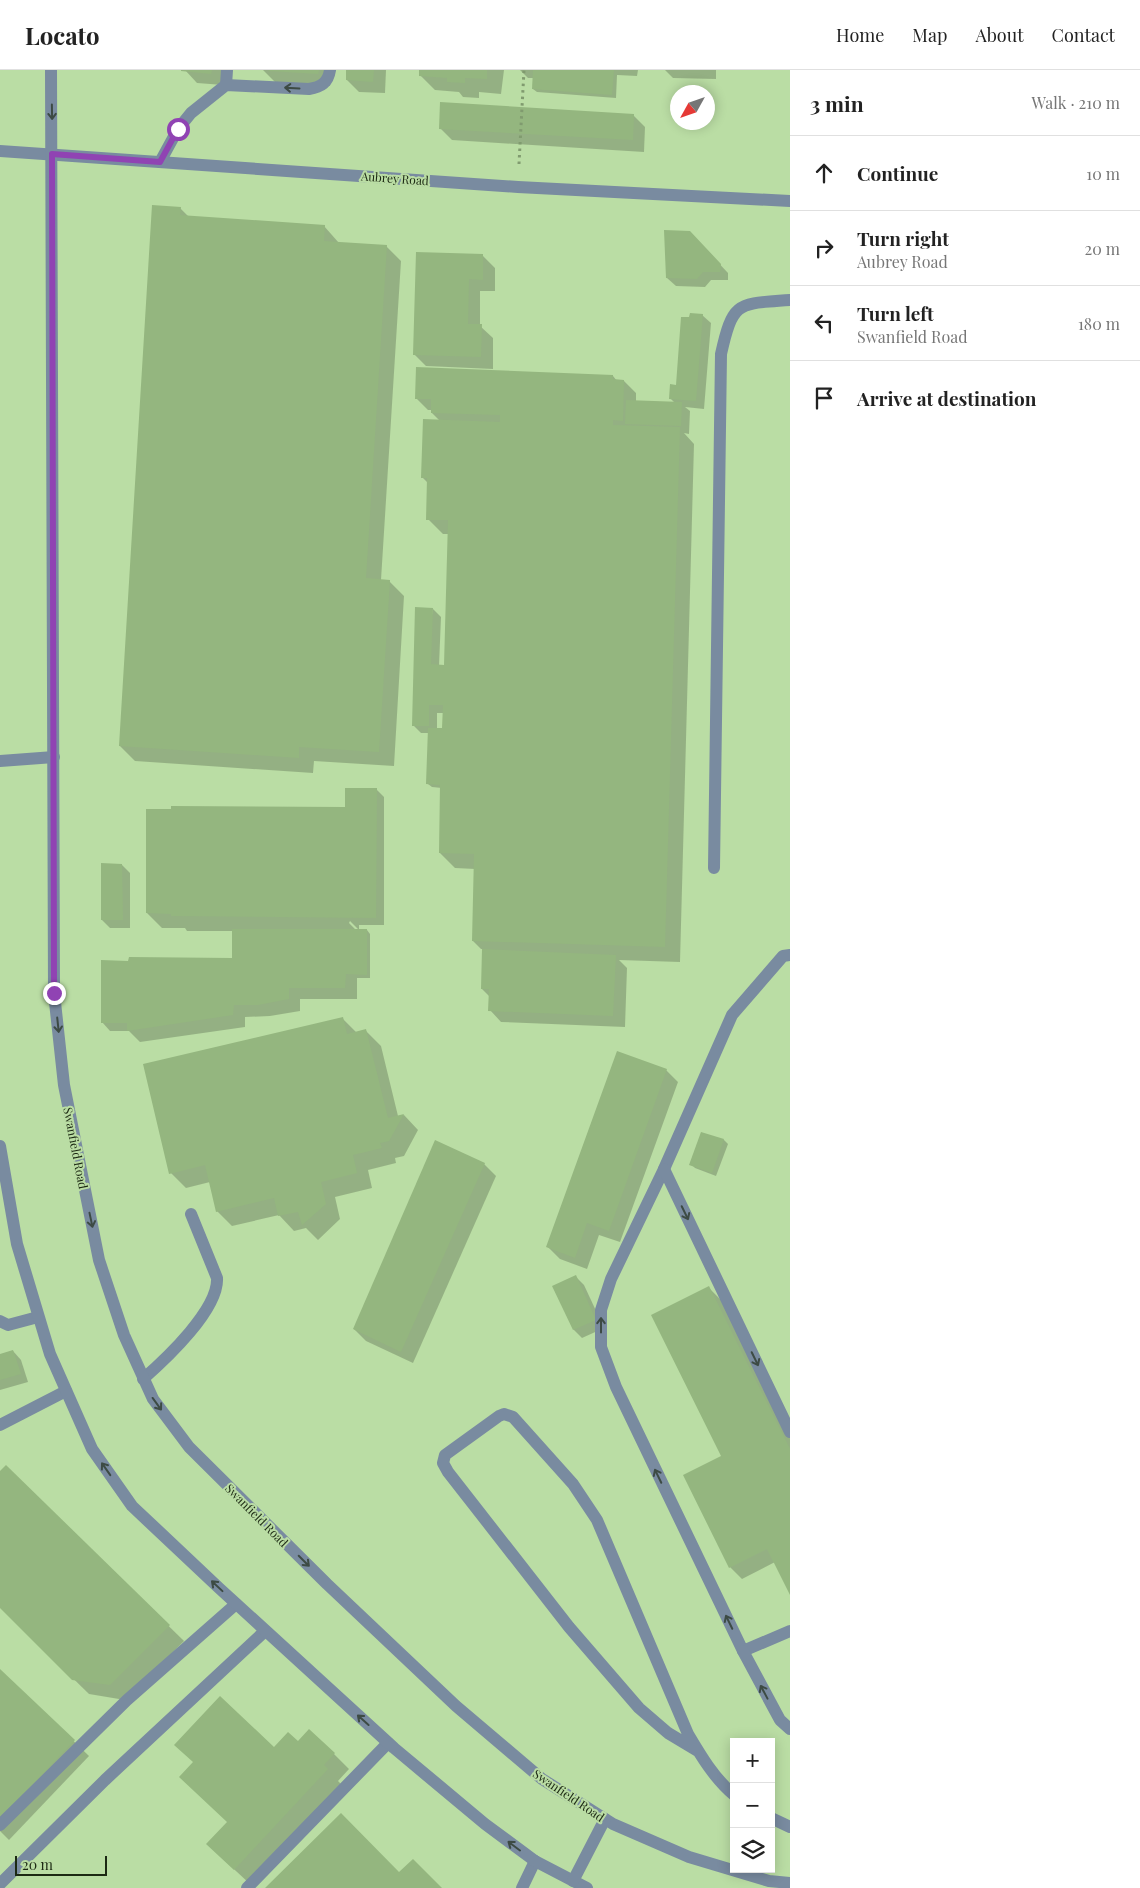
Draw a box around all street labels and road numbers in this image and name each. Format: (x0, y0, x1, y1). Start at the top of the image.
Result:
street label: Aubrey Road (360, 168, 429, 188)
street label: Swanfield Road (60, 1106, 92, 1190)
street label: Swanfield Road (222, 1480, 292, 1550)
street label: Swanfield Road (530, 1765, 608, 1825)

